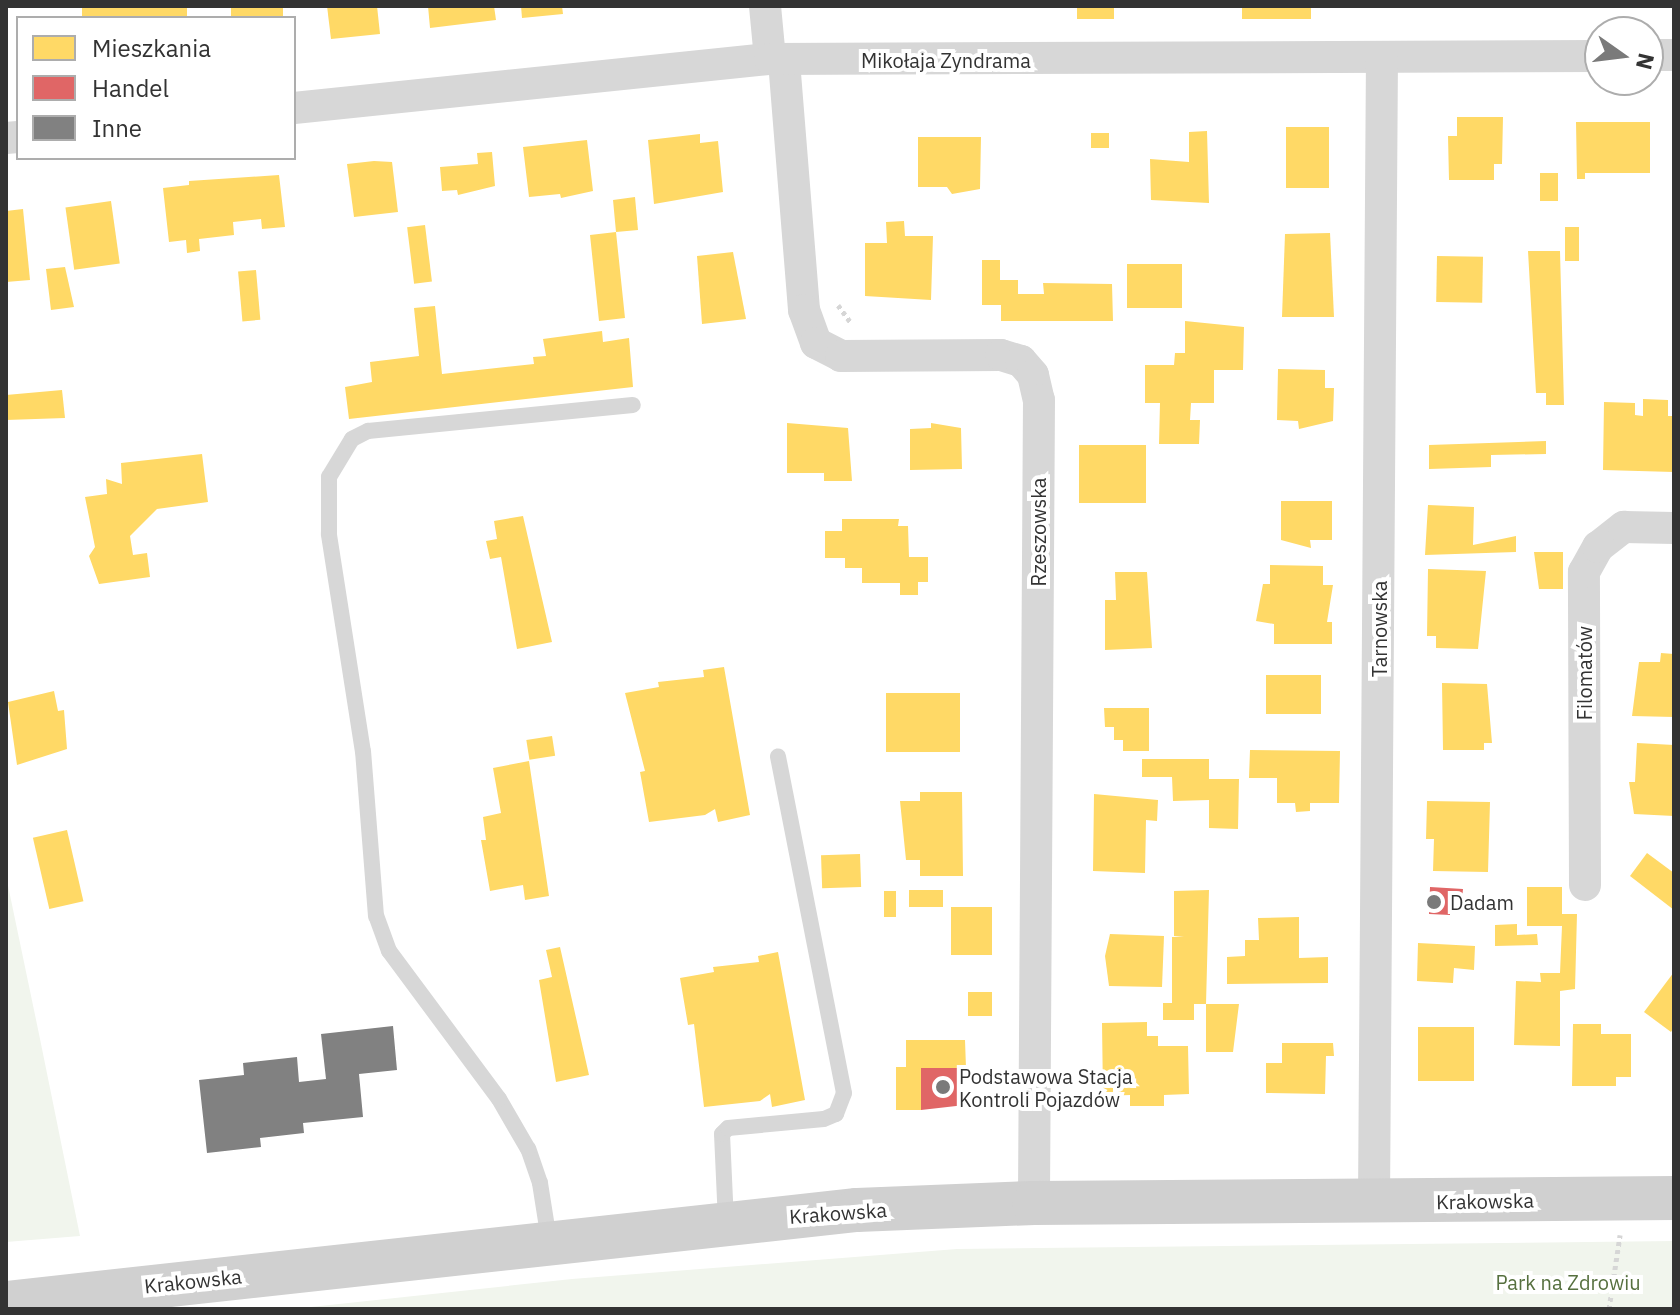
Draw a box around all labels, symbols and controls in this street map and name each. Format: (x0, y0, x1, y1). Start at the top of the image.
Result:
legend (16, 16, 296, 160)
north arrow (1584, 16, 1664, 96)
text: Mieszkania (92, 32, 211, 64)
street label: Mikołaja Zyndrama (861, 48, 1031, 72)
text: N (1630, 50, 1662, 73)
text: Handel (92, 72, 169, 104)
text: Inne (92, 112, 142, 144)
street label: Rzeszowska (1026, 478, 1050, 586)
street label: Tarnowska (1367, 581, 1391, 677)
street label: Filomatów (1572, 626, 1596, 720)
place label: Dadam (1450, 890, 1514, 914)
marker: Dadam (1425, 893, 1443, 911)
place label: Podstawowa Stacja Kontroli Pojazdów (959, 1064, 1133, 1111)
marker: Podstawowa Stacja Kontroli Pojazdów (934, 1078, 952, 1096)
street label: Krakowska (1436, 1188, 1534, 1214)
street label: Krakowska (788, 1198, 888, 1228)
street label: Krakowska (143, 1264, 243, 1298)
park label: Park na Zdrowiu (1495, 1270, 1641, 1294)

